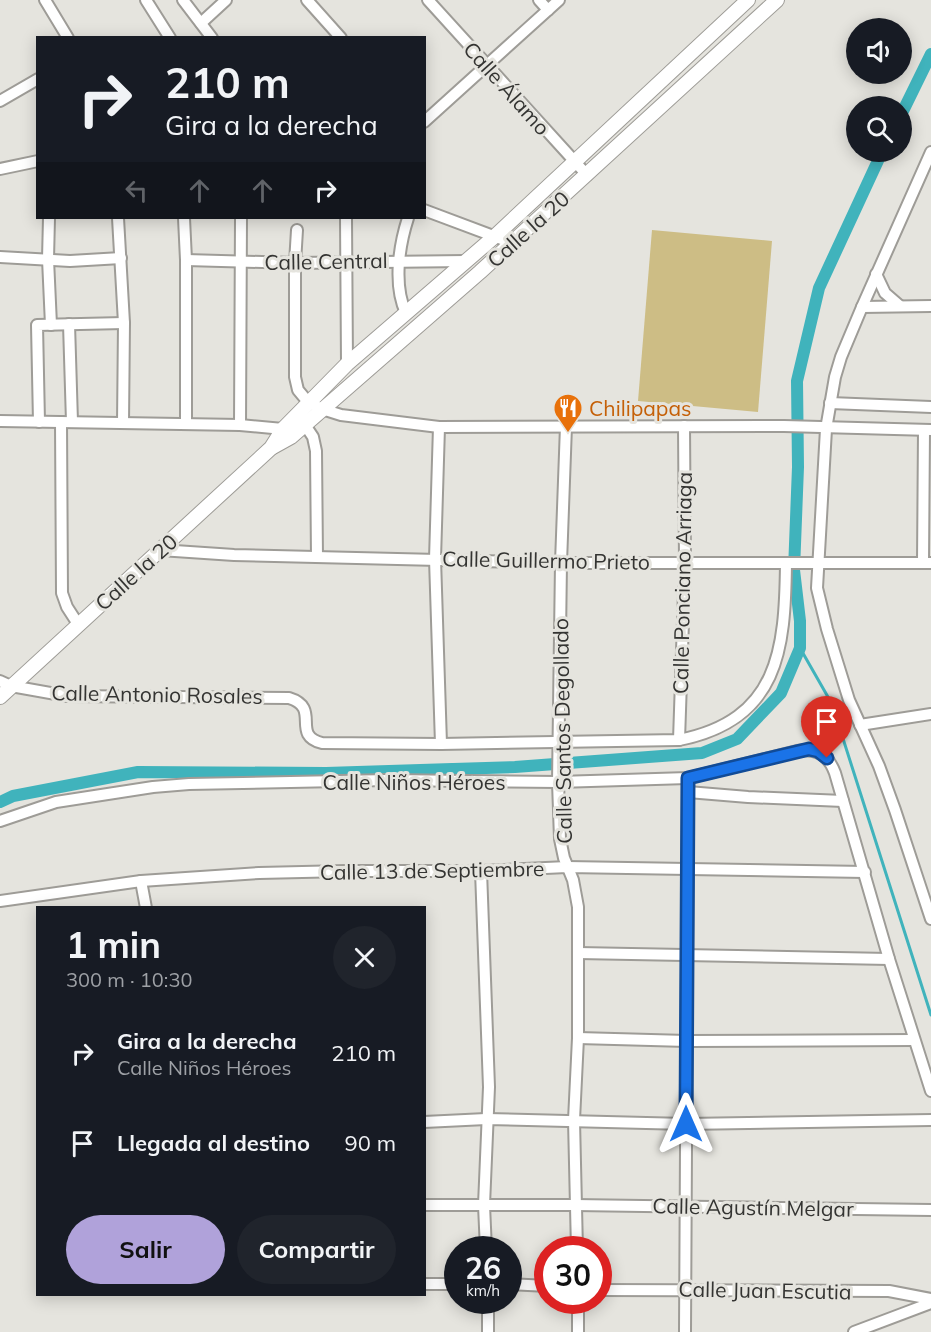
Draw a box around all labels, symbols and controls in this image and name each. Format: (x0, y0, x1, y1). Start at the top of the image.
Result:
map controls (846, 18, 912, 162)
button: sound (846, 18, 912, 84)
street label: Calle Álamo (458, 36, 556, 140)
text: 210 m (165, 56, 290, 109)
icon: right (66, 60, 144, 138)
button: search (846, 96, 912, 162)
text: Gira a la derecha (165, 108, 378, 142)
icon: left (120, 174, 153, 207)
icon: ahead (183, 174, 216, 207)
icon: ahead (246, 174, 279, 207)
icon: right (309, 174, 342, 207)
street label: Calle la 20 (481, 185, 575, 273)
street label: Calle Central (264, 247, 388, 275)
restaurant icon: Chilipapas (552, 392, 584, 434)
place label: Chilipapas (589, 395, 691, 421)
street label: Calle Ponciano Arriaga (667, 472, 697, 694)
street label: Calle la 20 (89, 528, 183, 616)
street label: Calle Guillermo Prieto (442, 545, 650, 575)
street label: Calle Santos Degollado (547, 618, 577, 844)
street label: Calle Antonio Rosales (51, 679, 263, 709)
pin (801, 696, 852, 758)
icon: arrive (810, 705, 843, 738)
street label: Calle Niños Héroes (322, 769, 506, 795)
street label: Calle 13 de Septiembre (320, 855, 544, 885)
text: 1 min (66, 922, 161, 967)
button: close (333, 926, 396, 989)
text: 300 m · 10:30 (66, 967, 192, 992)
text: Gira a la derecha (117, 1027, 297, 1055)
icon: right (66, 1037, 99, 1070)
text: 210 m (331, 1039, 396, 1067)
text: Calle Niños Héroes (117, 1055, 292, 1080)
position arrow (654, 1092, 718, 1156)
icon: arrive (66, 1127, 99, 1160)
text: Llegada al destino (117, 1129, 310, 1157)
text: 90 m (345, 1129, 396, 1157)
street label: Calle Agustín Melgar (652, 1192, 854, 1222)
button: Salir (66, 1215, 225, 1284)
button: Compartir (237, 1215, 396, 1284)
speed limit sign: 30 (534, 1236, 612, 1314)
text: 26 (465, 1249, 501, 1287)
street label: Calle Juan Escutia (678, 1275, 852, 1305)
text: km/h (466, 1281, 500, 1300)

